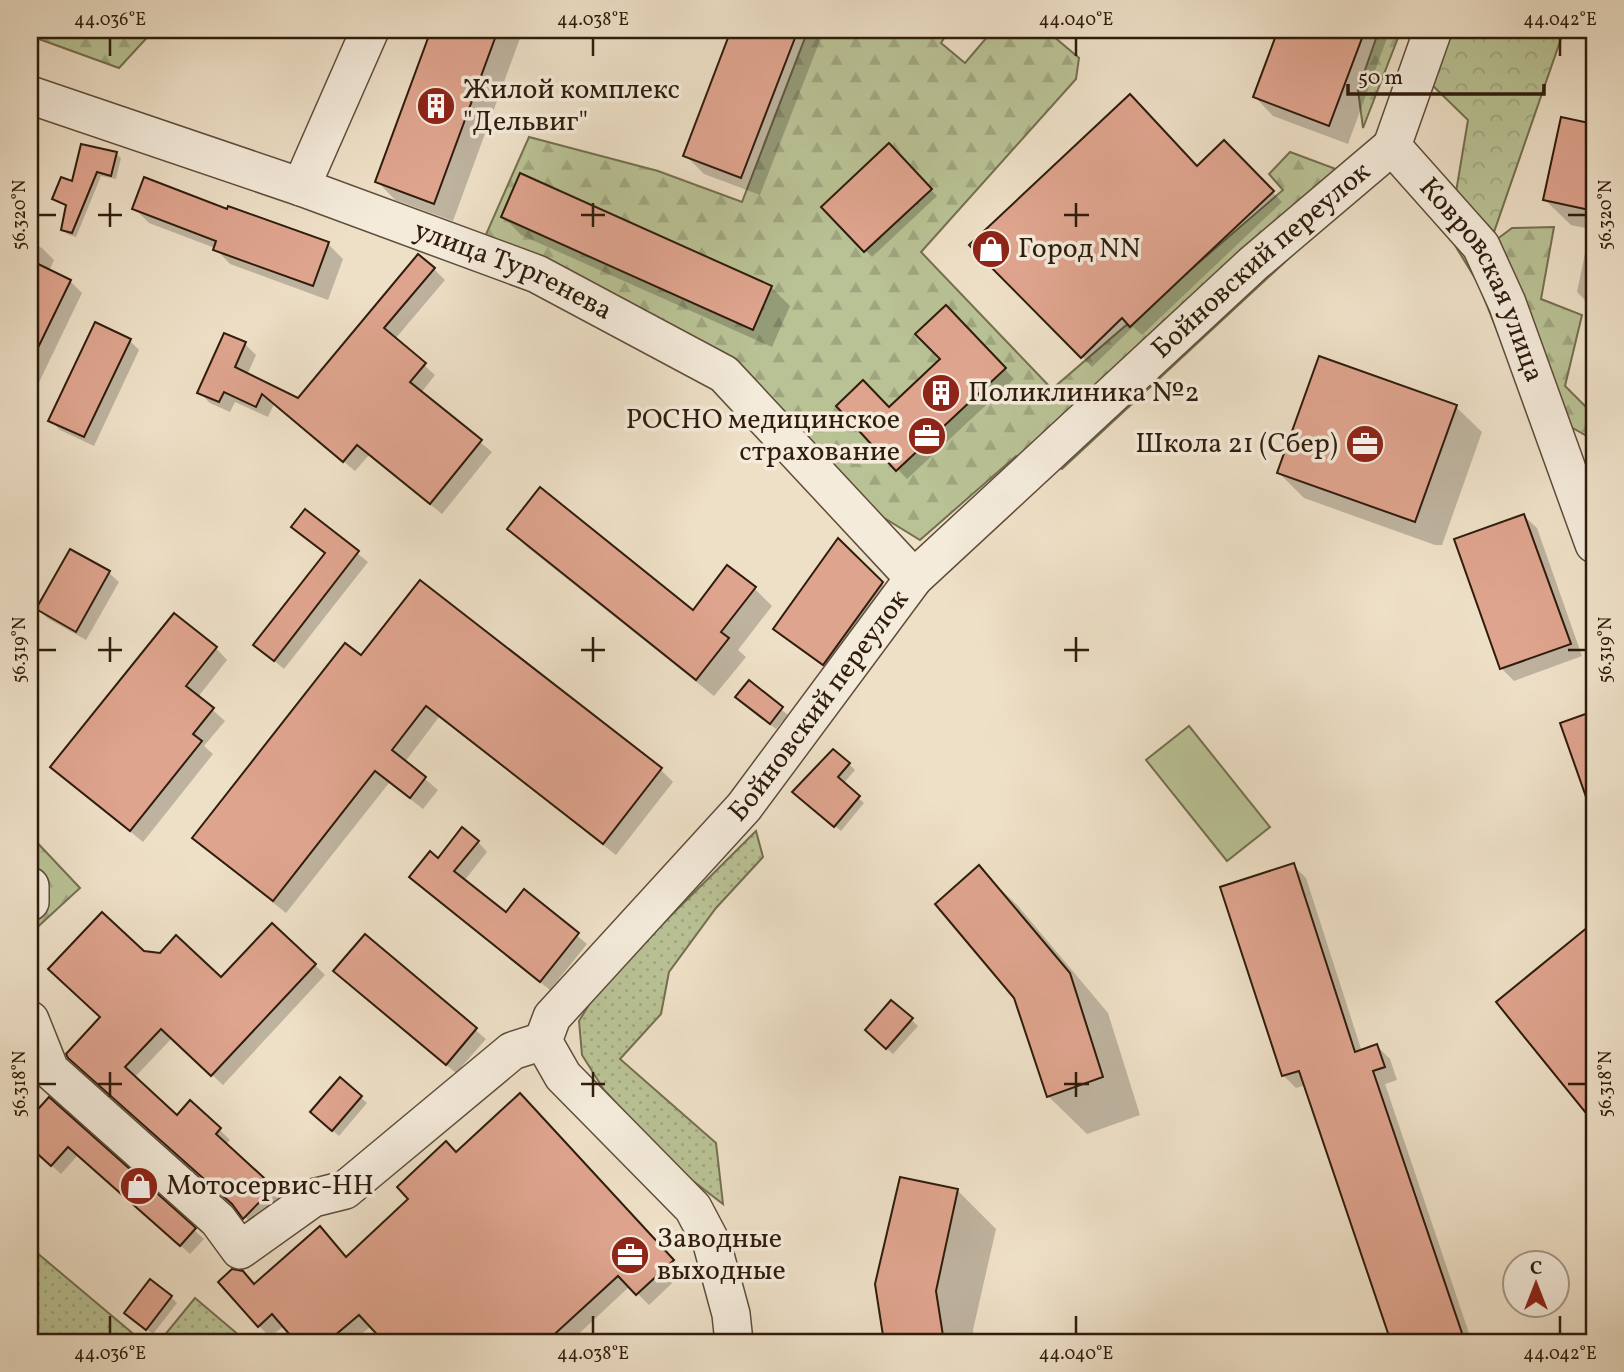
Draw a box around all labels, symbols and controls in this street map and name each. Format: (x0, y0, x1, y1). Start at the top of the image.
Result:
text: 44.036°E (74, 8, 146, 33)
text: 44.038°E (557, 8, 629, 33)
text: 44.040°E (1039, 8, 1113, 33)
text: 44.042°E (1523, 8, 1597, 33)
scale bar (1348, 52, 1544, 96)
text: 50 m (1358, 64, 1403, 93)
place label: Жилой комплекс "Дельвиг" (463, 71, 680, 142)
building icon: Жилой комплекс "Дельвиг" (415, 85, 457, 127)
street label: Бойновский переулок (1143, 153, 1379, 368)
street label: Ковровская улица (1410, 169, 1554, 388)
text: 56.320°N (8, 180, 33, 250)
text: 56.320°N (1594, 180, 1619, 250)
street label: улица Тургенева (408, 211, 619, 330)
shop icon: Город NN (970, 228, 1012, 270)
place label: Город NN (1018, 230, 1141, 269)
building icon: Поликлиника №2 (920, 372, 962, 414)
place label: Поликлиника №2 (968, 374, 1200, 413)
place label: РОСНО медицинское страхование (626, 401, 900, 472)
office icon: РОСНО медицинское страхование (906, 415, 948, 457)
office icon: Школа 21 (Сбер) (1344, 423, 1386, 465)
place label: Школа 21 (Сбер) (1135, 425, 1338, 464)
street label: Бойновский переулок (720, 582, 918, 831)
text: 56.319°N (8, 617, 33, 683)
text: 56.319°N (1594, 617, 1619, 683)
text: 56.318°N (8, 1051, 33, 1117)
text: 56.318°N (1594, 1051, 1619, 1117)
shop icon: Мотосервис-НН (118, 1165, 160, 1207)
place label: Мотосервис-НН (166, 1167, 374, 1206)
place label: Заводные выходные (657, 1220, 786, 1291)
office icon: Заводные выходные (609, 1234, 651, 1276)
north arrow (1502, 1250, 1572, 1320)
text: С (1530, 1256, 1542, 1282)
text: 44.036°E (74, 1342, 146, 1367)
text: 44.038°E (557, 1342, 629, 1367)
text: 44.040°E (1039, 1342, 1113, 1367)
text: 44.042°E (1523, 1342, 1597, 1367)

